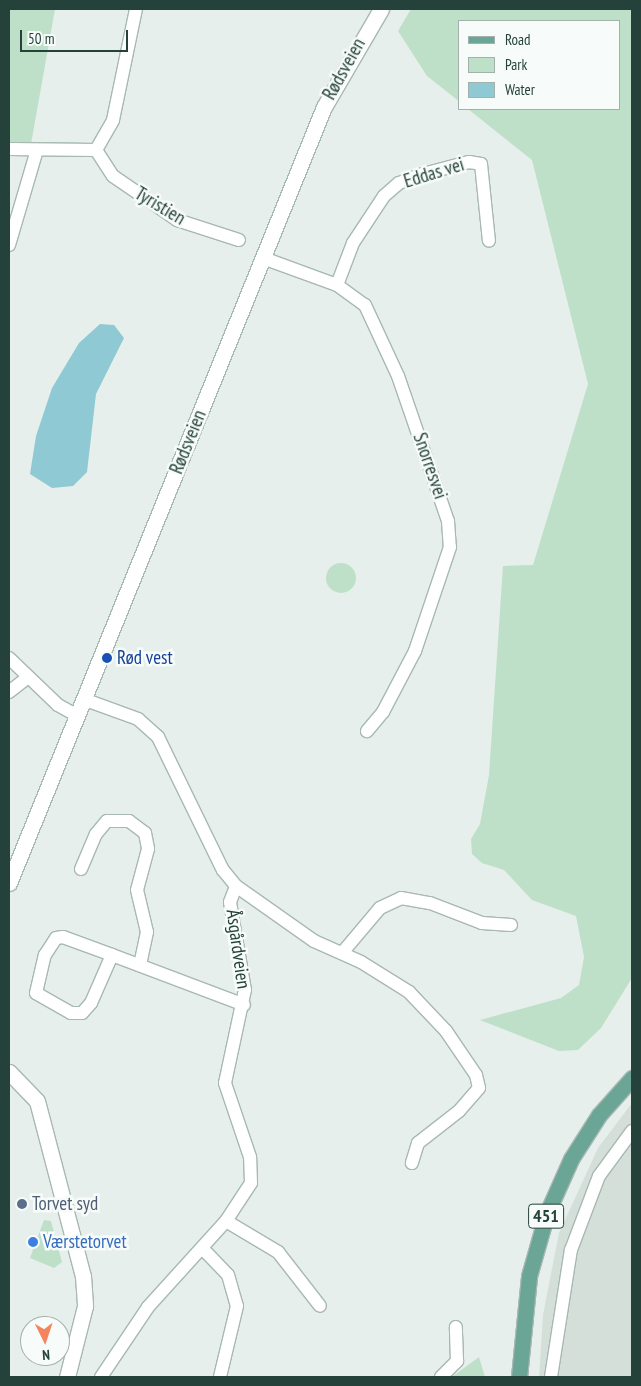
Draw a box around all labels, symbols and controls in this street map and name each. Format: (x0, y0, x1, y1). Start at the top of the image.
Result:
scale bar (22, 20, 130, 52)
legend (458, 20, 621, 110)
text: 50 m (28, 29, 54, 48)
text: Road (505, 30, 531, 49)
street label: Rødsveien (318, 34, 370, 104)
text: Park (505, 55, 527, 74)
text: Water (505, 80, 535, 99)
street label: Eddas vei (401, 153, 467, 193)
street label: Tyristien (131, 182, 189, 230)
street label: Rødsveien (165, 407, 211, 477)
street label: Snorresvei (408, 430, 452, 502)
place label: Rød vest (117, 647, 173, 669)
marker: Rød vest (101, 652, 113, 664)
street label: Åsgårdveien (221, 908, 255, 990)
place label: Torvet syd (32, 1193, 98, 1215)
marker: Torvet syd (16, 1198, 28, 1210)
road number: 451 (527, 1200, 565, 1232)
place label: Værstetorvet (43, 1231, 127, 1253)
marker: Værstetorvet (27, 1236, 39, 1248)
north arrow (20, 1316, 70, 1366)
text: N (42, 1346, 50, 1364)

